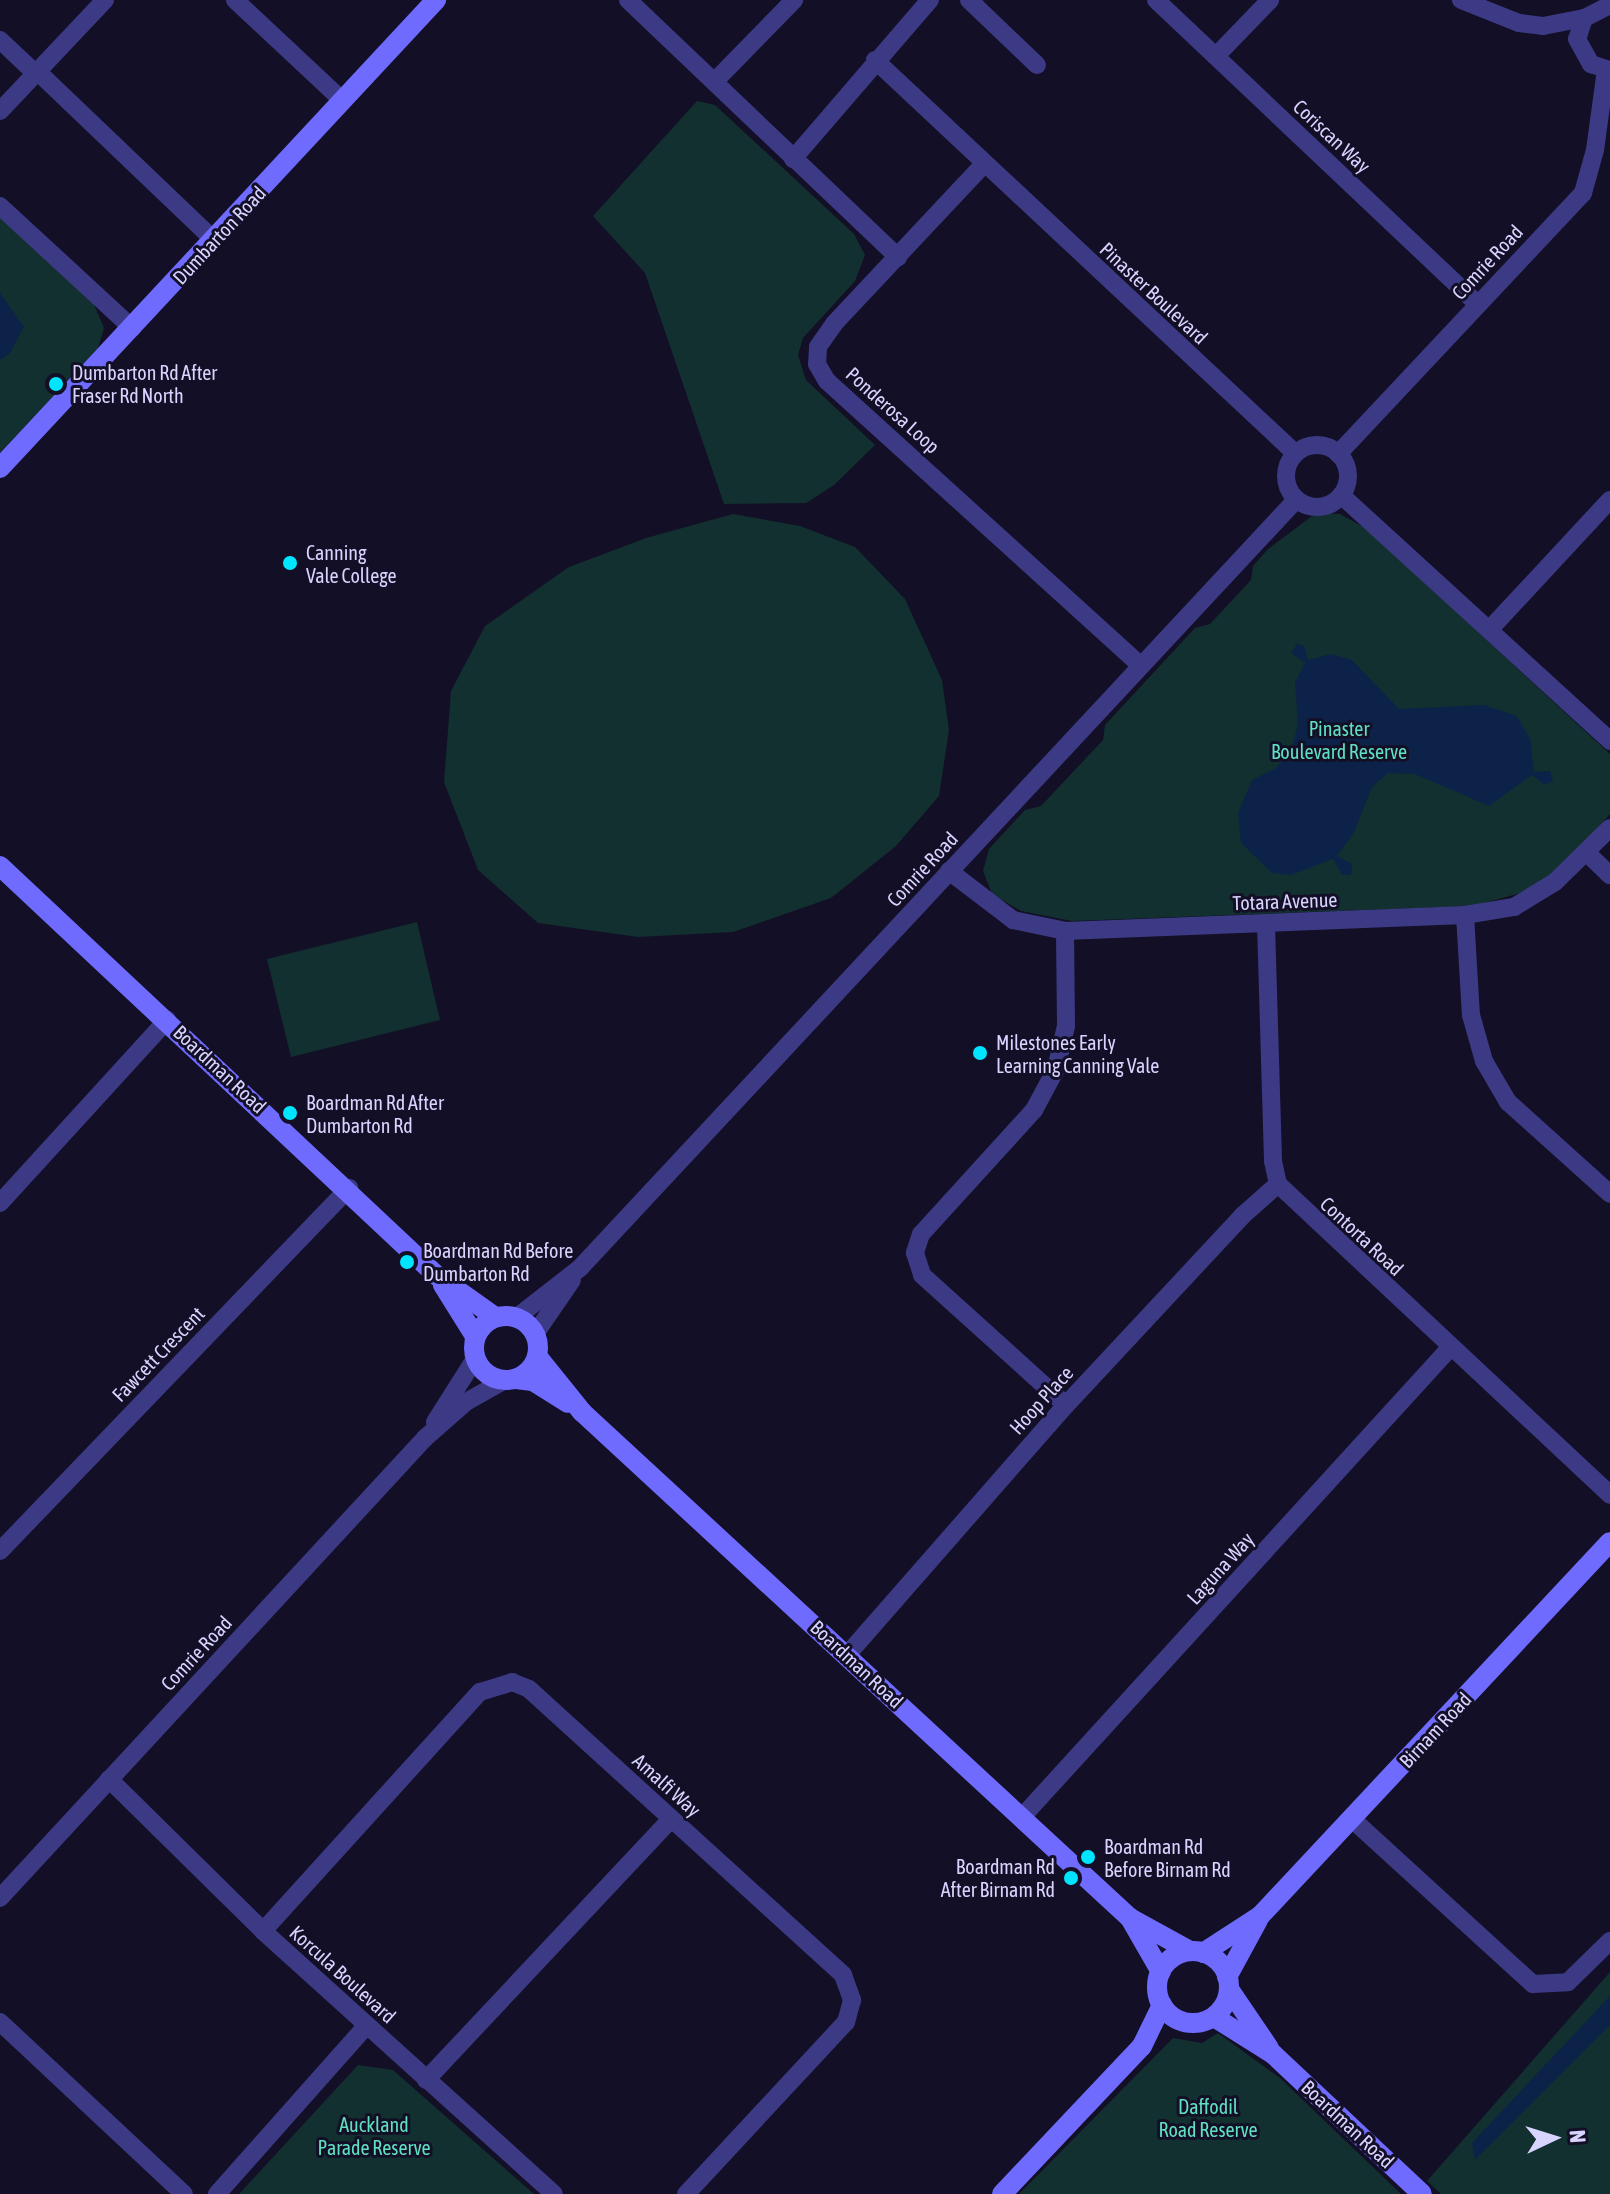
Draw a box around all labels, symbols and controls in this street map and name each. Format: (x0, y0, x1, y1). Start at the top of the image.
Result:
street label: Coriscan Way (1289, 94, 1375, 178)
street label: Dumbarton Road (167, 181, 271, 289)
street label: Comrie Road (1446, 220, 1528, 304)
street label: Pinaster Boulevard (1095, 237, 1213, 349)
place label: Dumbarton Rd After Fraser Rd North (72, 360, 217, 407)
street label: Ponderosa Loop (841, 362, 945, 458)
marker: Dumbarton Rd After Fraser Rd North (47, 375, 65, 393)
place label: Canning Vale College (306, 540, 397, 587)
marker: Canning Vale College (281, 554, 299, 572)
park label: Pinaster Boulevard Reserve (1271, 716, 1407, 763)
street label: Comrie Road (881, 827, 963, 911)
street label: Totara Avenue (1232, 887, 1338, 915)
street label: Boardman Road (169, 1020, 271, 1118)
place label: Milestones Early Learning Canning Vale (996, 1030, 1159, 1077)
marker: Milestones Early Learning Canning Vale (971, 1044, 989, 1062)
place label: Boardman Rd After Dumbarton Rd (306, 1090, 444, 1137)
marker: Boardman Rd After Dumbarton Rd (281, 1104, 299, 1122)
street label: Contorta Road (1316, 1192, 1408, 1280)
place label: Boardman Rd Before Dumbarton Rd (423, 1238, 573, 1285)
marker: Boardman Rd Before Dumbarton Rd (398, 1253, 416, 1271)
street label: Fawcett Crescent (107, 1302, 209, 1406)
street label: Hoop Place (1004, 1361, 1078, 1439)
street label: Laguna Way (1181, 1527, 1259, 1609)
street label: Comrie Road (155, 1611, 237, 1695)
street label: Boardman Road (806, 1615, 908, 1713)
street label: Birnam Road (1394, 1687, 1476, 1773)
street label: Amalfi Way (628, 1748, 706, 1822)
place label: Boardman Rd Before Birnam Rd (1104, 1834, 1231, 1881)
marker: Boardman Rd Before Birnam Rd (1079, 1848, 1097, 1866)
place label: Boardman Rd After Birnam Rd (941, 1854, 1055, 1901)
marker: Boardman Rd After Birnam Rd (1062, 1869, 1080, 1887)
street label: Korcula Boulevard (285, 1920, 401, 2028)
street label: Boardman Road (1297, 2075, 1399, 2173)
park label: Daffodil Road Reserve (1158, 2095, 1258, 2142)
north arrow (1514, 2098, 1594, 2178)
park label: Auckland Parade Reserve (317, 2112, 431, 2159)
text: N (1565, 2129, 1591, 2144)

